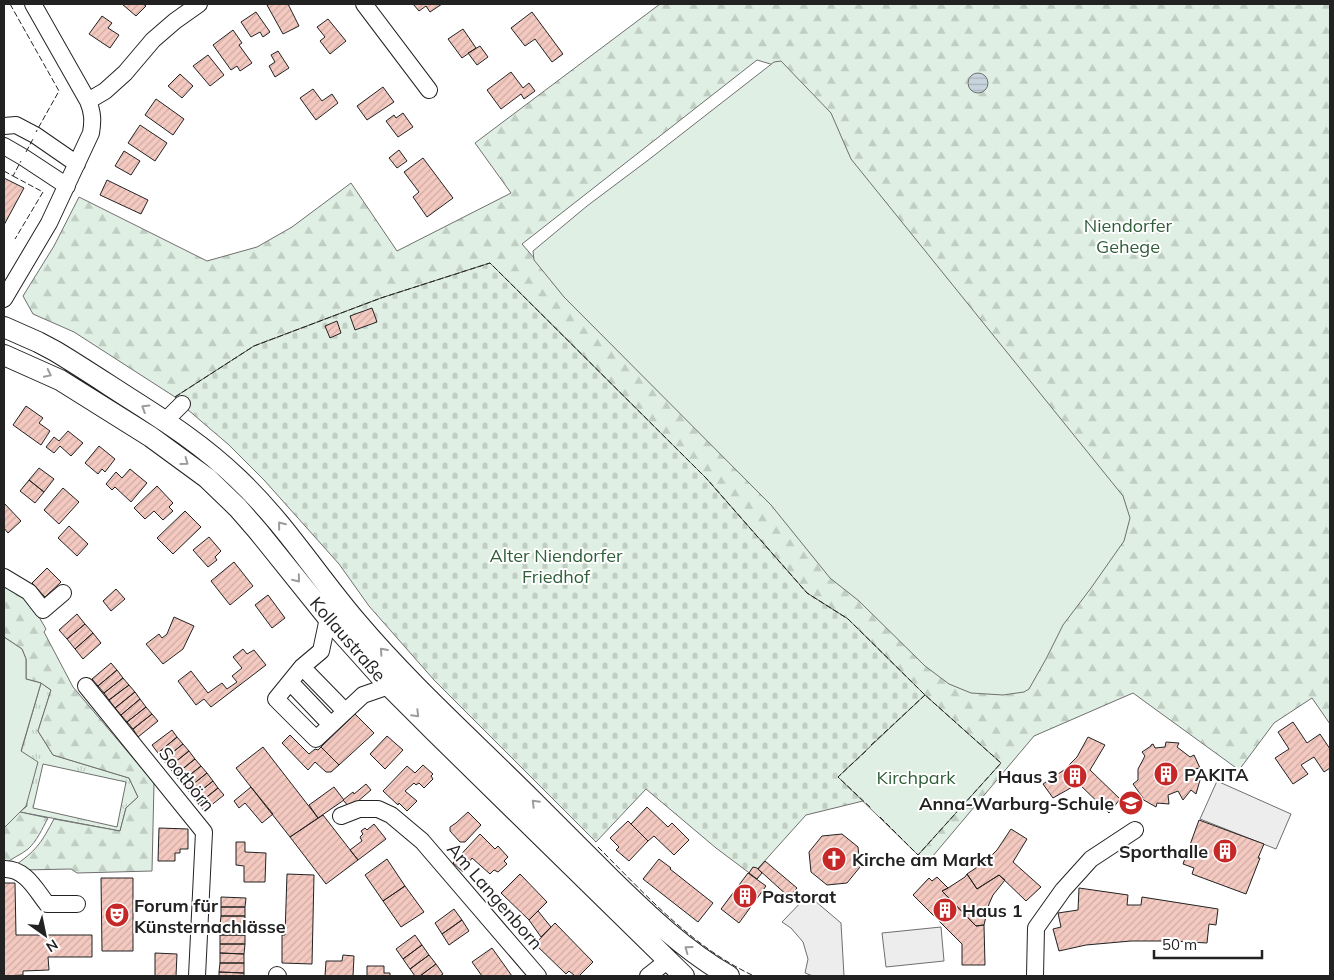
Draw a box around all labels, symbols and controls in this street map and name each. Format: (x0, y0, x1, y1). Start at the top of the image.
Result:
park label: Niendorfer Gehege (1084, 214, 1173, 258)
one-way arrow (43, 368, 52, 378)
one-way arrow (141, 405, 151, 414)
one-way arrow (179, 456, 188, 464)
one-way arrow (278, 522, 286, 531)
park label: Alter Niendorfer Friedhof (489, 544, 623, 588)
one-way arrow (291, 573, 299, 582)
street label: Kollaustraße (305, 592, 391, 686)
one-way arrow (380, 648, 389, 657)
one-way arrow (410, 708, 419, 717)
street label: Sootbörn (154, 742, 220, 816)
building icon: PAKITA (1153, 761, 1179, 787)
building icon: Haus 3 (1062, 763, 1088, 789)
place label: PAKITA (1184, 763, 1249, 786)
place label: Haus 3 (997, 765, 1058, 788)
park label: Kirchpark (877, 766, 956, 789)
school or university icon: Anna-Warburg-Schule (1118, 790, 1144, 816)
place label: Anna-Warburg-Schule (919, 792, 1114, 815)
one-way arrow (532, 800, 541, 809)
street label: Am Langenborn (442, 838, 548, 954)
building icon: Sporthalle (1212, 838, 1238, 864)
place label: Sporthalle (1119, 840, 1208, 863)
church icon: Kirche am Markt (821, 846, 847, 872)
place label: Kirche am Markt (852, 848, 993, 871)
building icon: Pastorat (732, 883, 758, 909)
place label: Pastorat (762, 885, 836, 908)
place label: Forum für Künsternachlässe (134, 894, 286, 938)
building icon: Haus 1 (932, 897, 958, 923)
place label: Haus 1 (962, 899, 1023, 922)
theatre icon: Forum für Künsternachlässe (104, 902, 130, 928)
north arrow (20, 910, 70, 960)
scale bar (1154, 928, 1262, 960)
text: N (43, 935, 61, 956)
text: 50 m (1162, 935, 1197, 954)
one-way arrow (685, 947, 694, 955)

